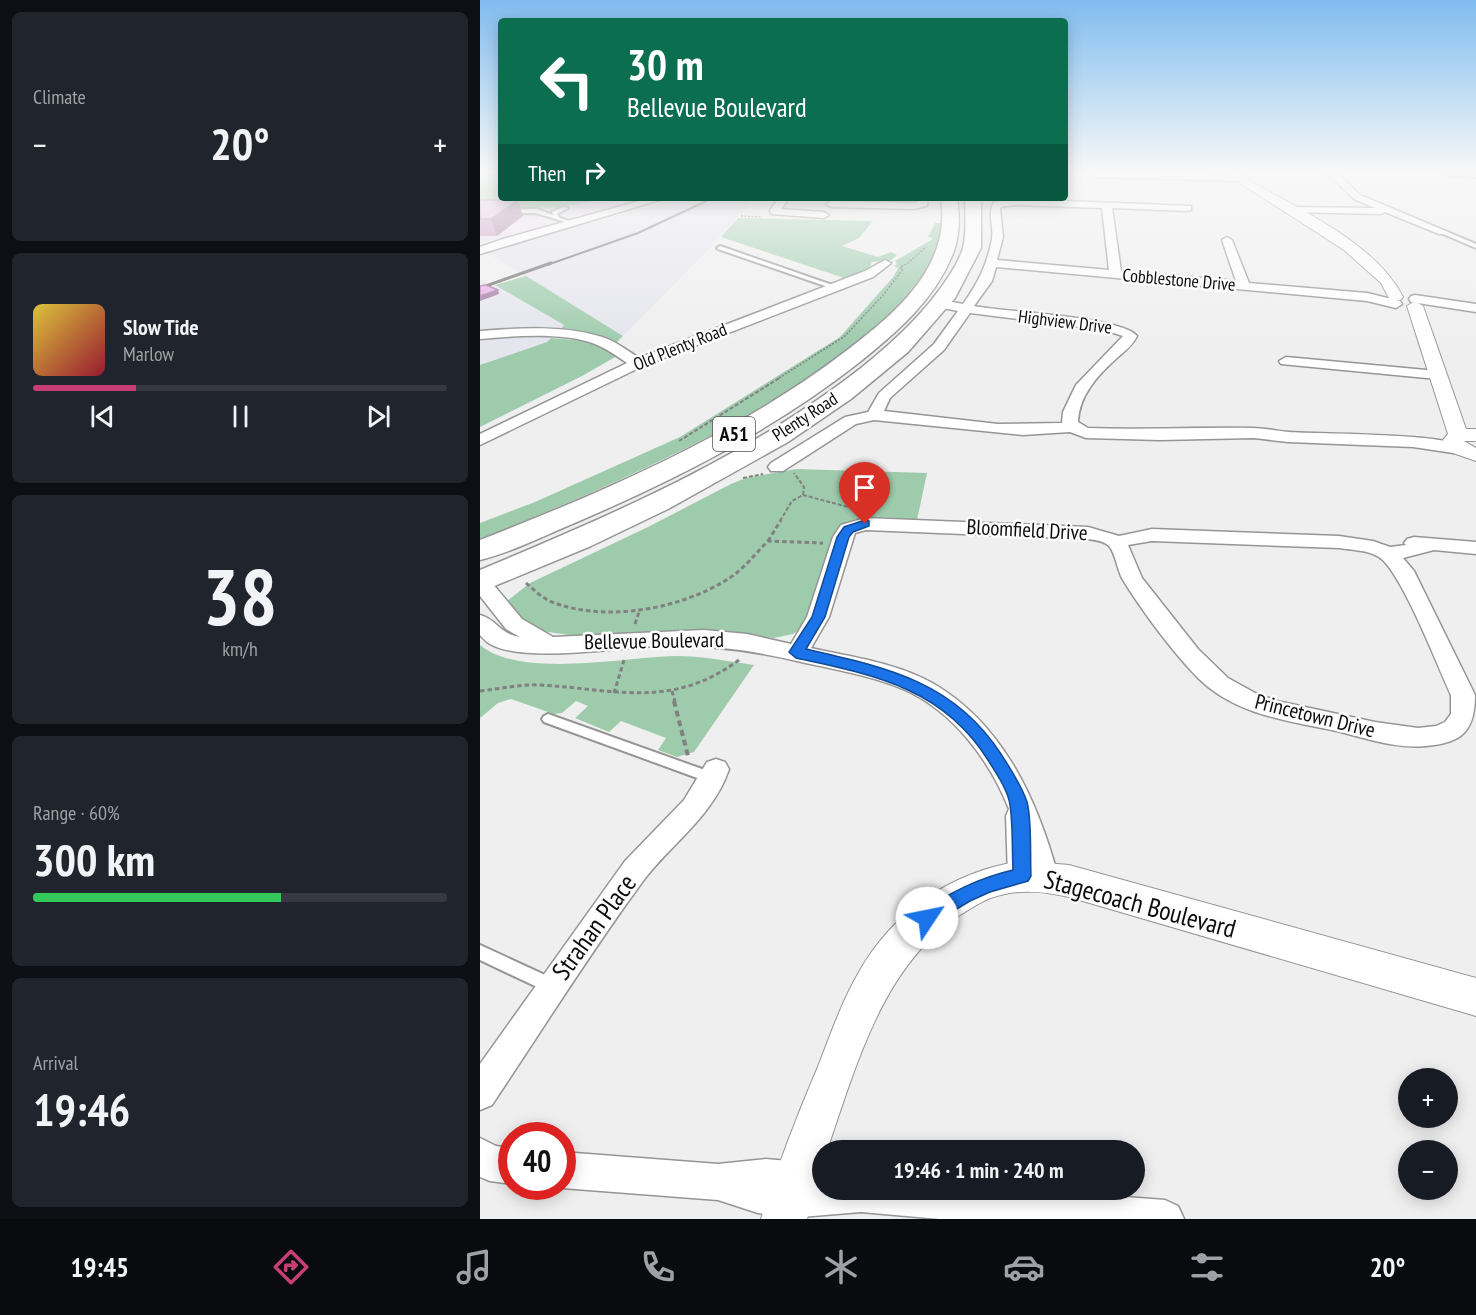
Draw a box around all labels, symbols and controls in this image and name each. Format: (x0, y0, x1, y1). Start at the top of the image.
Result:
text: 30 m (627, 37, 704, 92)
icon: left (528, 42, 606, 120)
text: Climate (33, 84, 86, 110)
text: Bellevue Boulevard (627, 90, 807, 124)
text: 20° (210, 114, 270, 172)
text: − (33, 123, 47, 166)
text: + (433, 123, 447, 166)
icon: right (578, 156, 611, 189)
text: Then (528, 159, 566, 187)
street label: Cobblestone Drive (1122, 263, 1236, 296)
street label: Highview Drive (1017, 304, 1113, 339)
text: Slow Tide (123, 313, 199, 341)
street label: Old Plenty Road (630, 317, 730, 376)
text: Marlow (123, 341, 174, 367)
street label: Plenty Road (768, 387, 842, 446)
icon: previous (86, 400, 119, 433)
icon: pause (224, 400, 257, 433)
icon: next (362, 400, 395, 433)
road number: A51 (713, 417, 755, 451)
pin (839, 462, 890, 524)
icon: arrive (848, 471, 881, 504)
street label: Bloomfield Drive (966, 513, 1088, 546)
text: 38 (203, 546, 277, 647)
street label: Bellevue Boulevard (584, 626, 724, 655)
text: km/h (222, 636, 258, 662)
street label: Princetown Drive (1252, 688, 1378, 743)
text: Range · 60% (33, 800, 120, 826)
text: 300 km (33, 830, 155, 888)
street label: Stagecoach Boulevard (1041, 862, 1240, 945)
street label: Strahan Place (544, 868, 643, 986)
position arrow (895, 886, 959, 950)
text: Arrival (33, 1050, 78, 1076)
map controls (1398, 1068, 1458, 1200)
button: + (1398, 1068, 1458, 1128)
text: 19:46 (33, 1080, 130, 1138)
speed limit sign: 40 (498, 1122, 576, 1200)
button: − (1398, 1140, 1458, 1200)
text: 19:46 · 1 min · 240 m (893, 1156, 1064, 1184)
icon: directions (270, 1246, 312, 1288)
icon: music (453, 1246, 495, 1288)
icon: phone (637, 1246, 679, 1288)
icon: climate (820, 1246, 862, 1288)
icon: car (1003, 1246, 1045, 1288)
icon: filters (1186, 1246, 1228, 1288)
text: 19:45 (71, 1250, 129, 1284)
text: 20° (1370, 1250, 1405, 1284)

